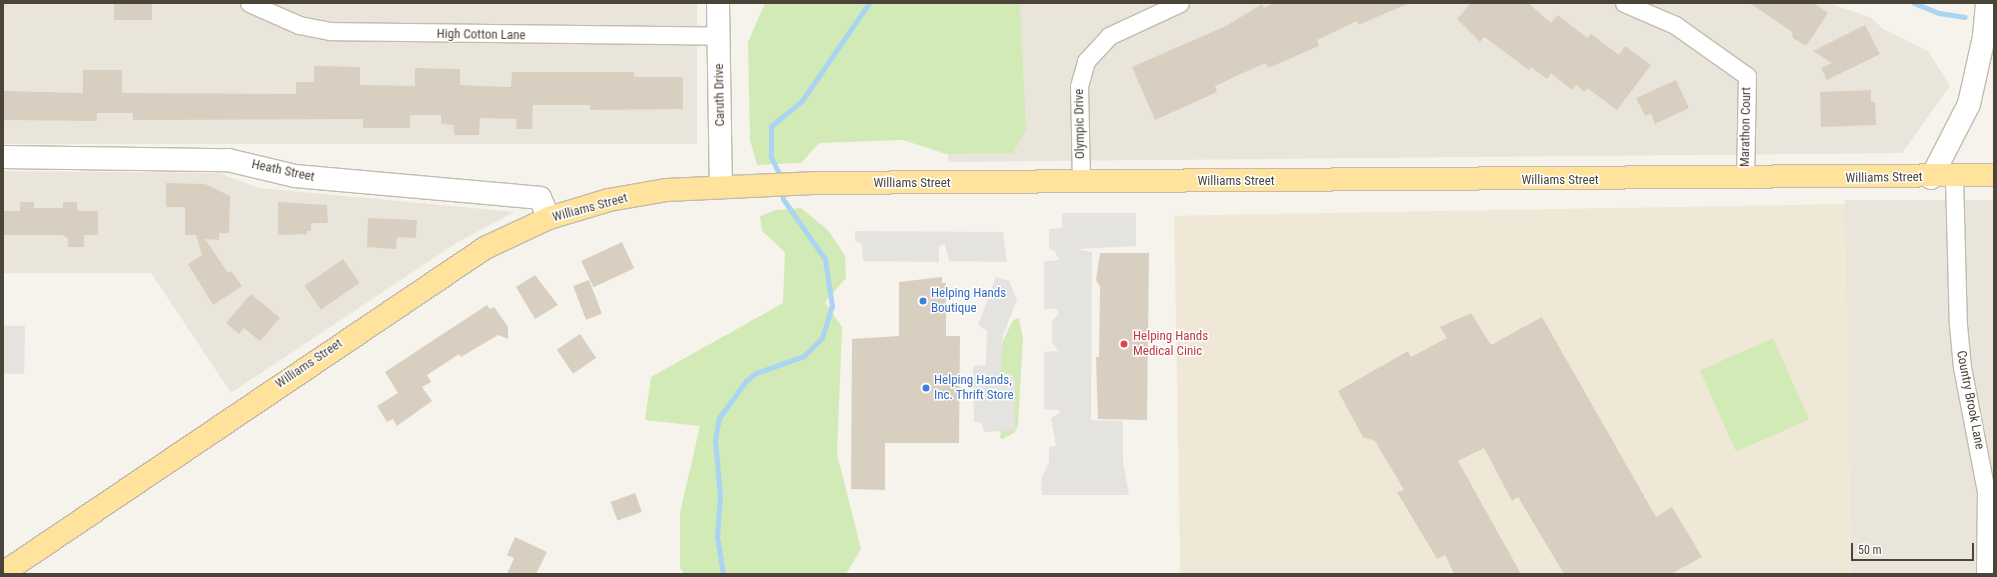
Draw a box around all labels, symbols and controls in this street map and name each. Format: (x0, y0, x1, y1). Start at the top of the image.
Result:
street label: High Cotton Lane (436, 26, 526, 44)
street label: Caruth Drive (712, 63, 728, 127)
street label: Marathon Court (1738, 87, 1754, 167)
street label: Olympic Drive (1072, 89, 1088, 159)
street label: Heath Street (250, 157, 316, 185)
street label: Williams Street (1845, 170, 1923, 186)
street label: Williams Street (1521, 172, 1599, 188)
street label: Williams Street (1197, 173, 1275, 189)
street label: Williams Street (873, 175, 951, 191)
street label: Williams Street (551, 190, 629, 226)
place label: Helping Hands Boutique (931, 286, 1006, 317)
marker: Helping Hands Boutique (918, 296, 928, 306)
place label: Helping Hands Medical Cinic (1133, 329, 1208, 360)
street label: Williams Street (273, 336, 345, 392)
marker: Helping Hands Medical Cinic (1118, 338, 1130, 350)
street label: Country Brook Lane (1953, 349, 1987, 451)
place label: Helping Hands, Inc. Thrift Store (934, 373, 1014, 404)
marker: Helping Hands, Inc. Thrift Store (921, 383, 931, 393)
scale bar (1853, 535, 1976, 561)
text: 50 m (1858, 543, 1882, 557)

